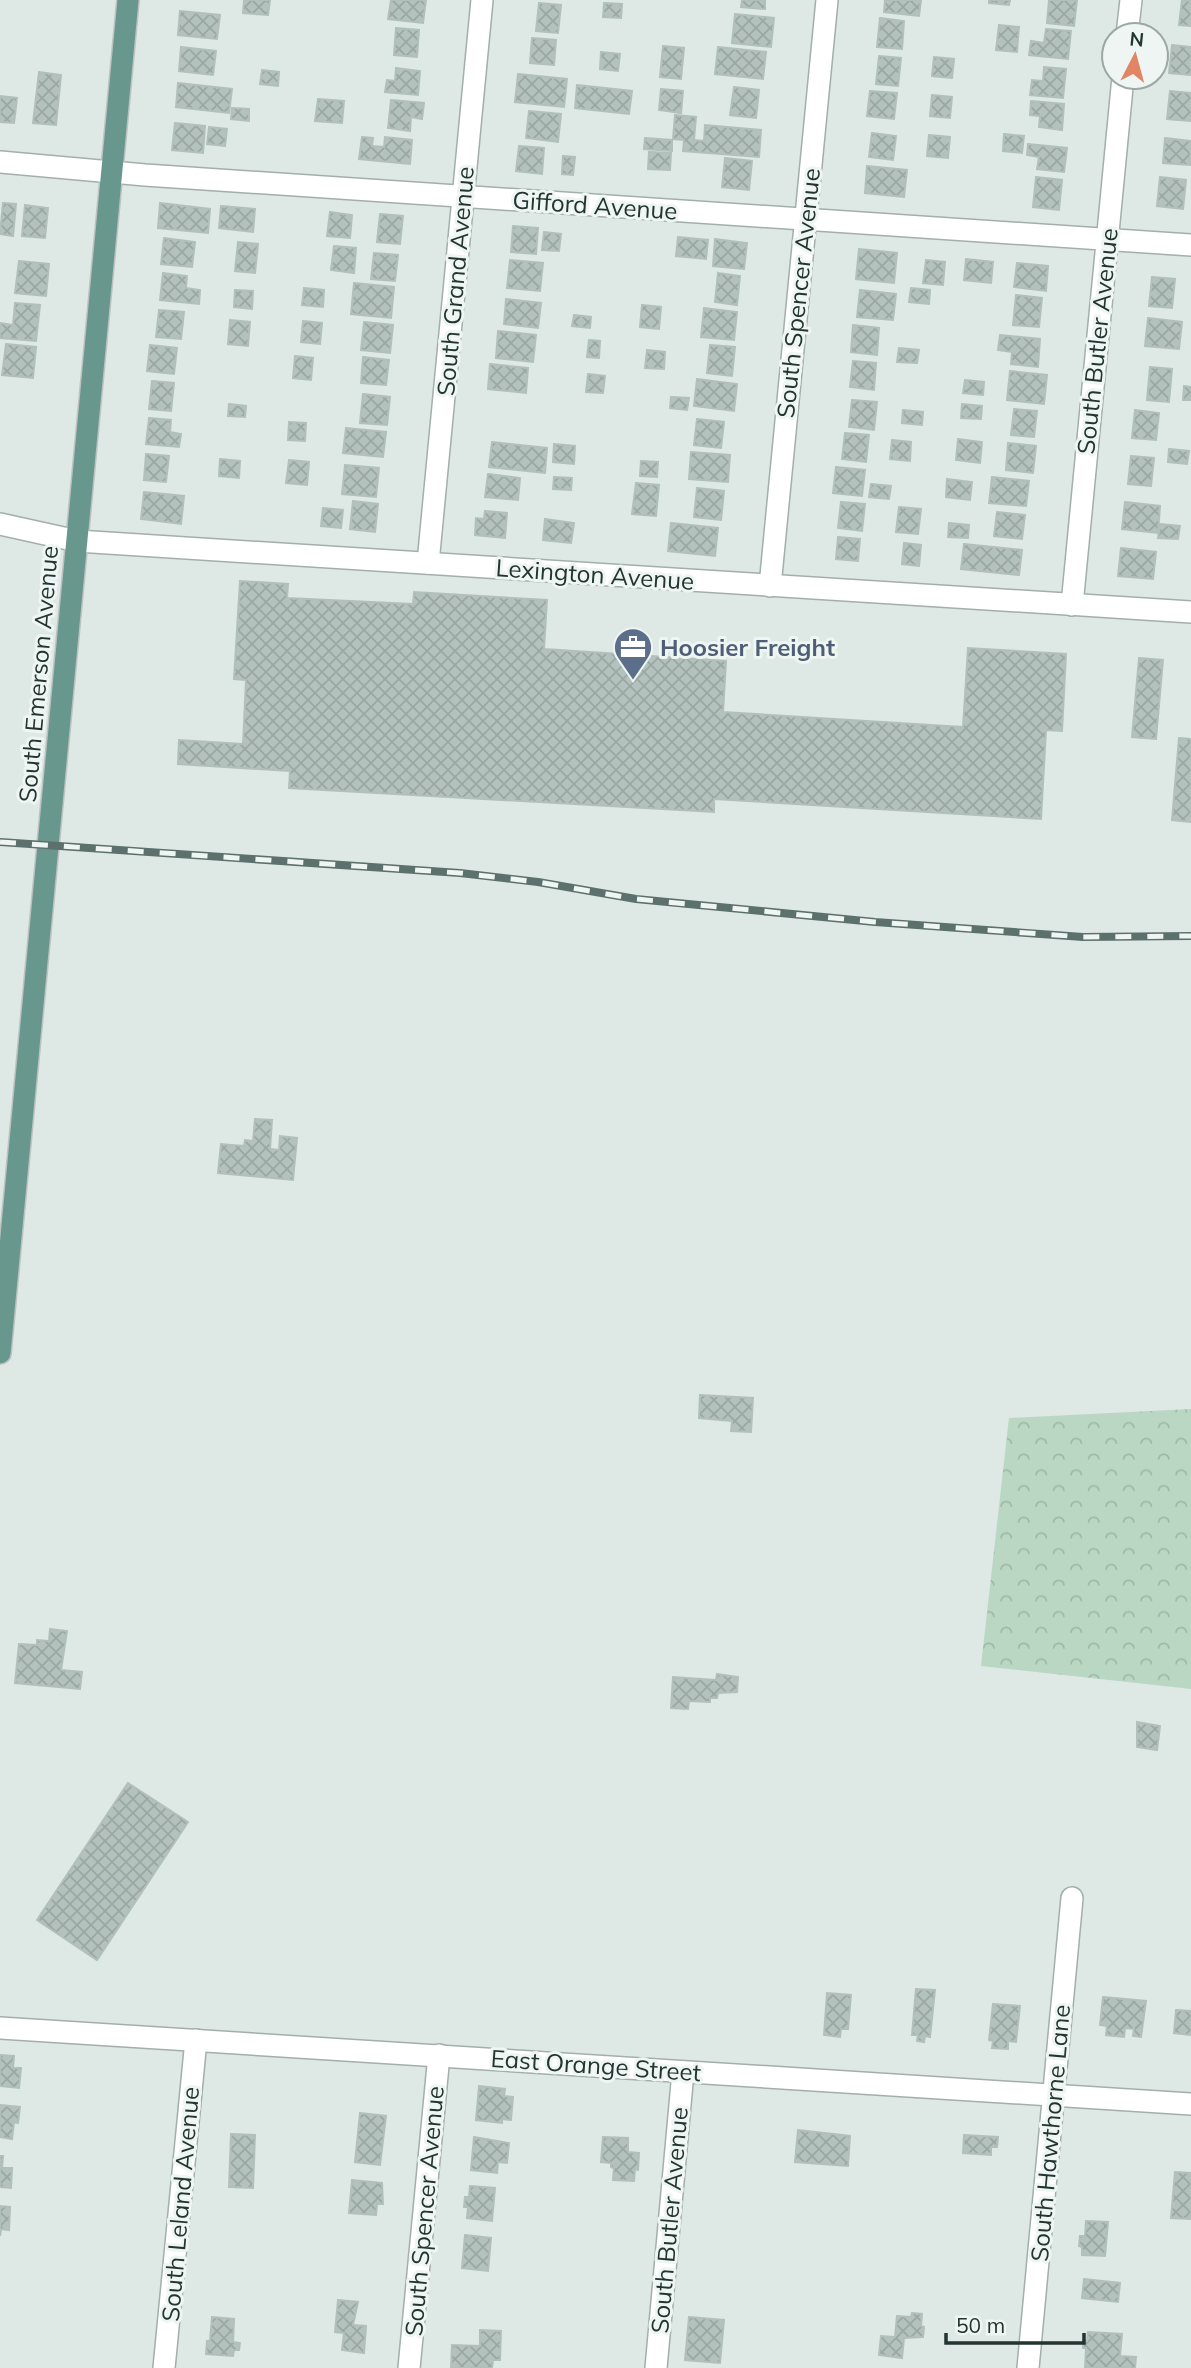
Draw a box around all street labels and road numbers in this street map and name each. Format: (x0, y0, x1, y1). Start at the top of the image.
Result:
street label: South Grand Avenue (430, 165, 480, 397)
street label: South Spencer Avenue (770, 167, 826, 419)
street label: Gifford Avenue (512, 184, 678, 226)
street label: South Butler Avenue (1070, 226, 1124, 456)
street label: South Emerson Avenue (12, 544, 64, 804)
street label: Lexington Avenue (495, 552, 695, 596)
street label: South Hawthorne Lane (1024, 2003, 1076, 2263)
street label: East Orange Street (490, 2043, 702, 2087)
street label: South Leland Avenue (155, 2085, 205, 2323)
street label: South Spencer Avenue (398, 2085, 450, 2337)
street label: South Butler Avenue (644, 2106, 694, 2334)

